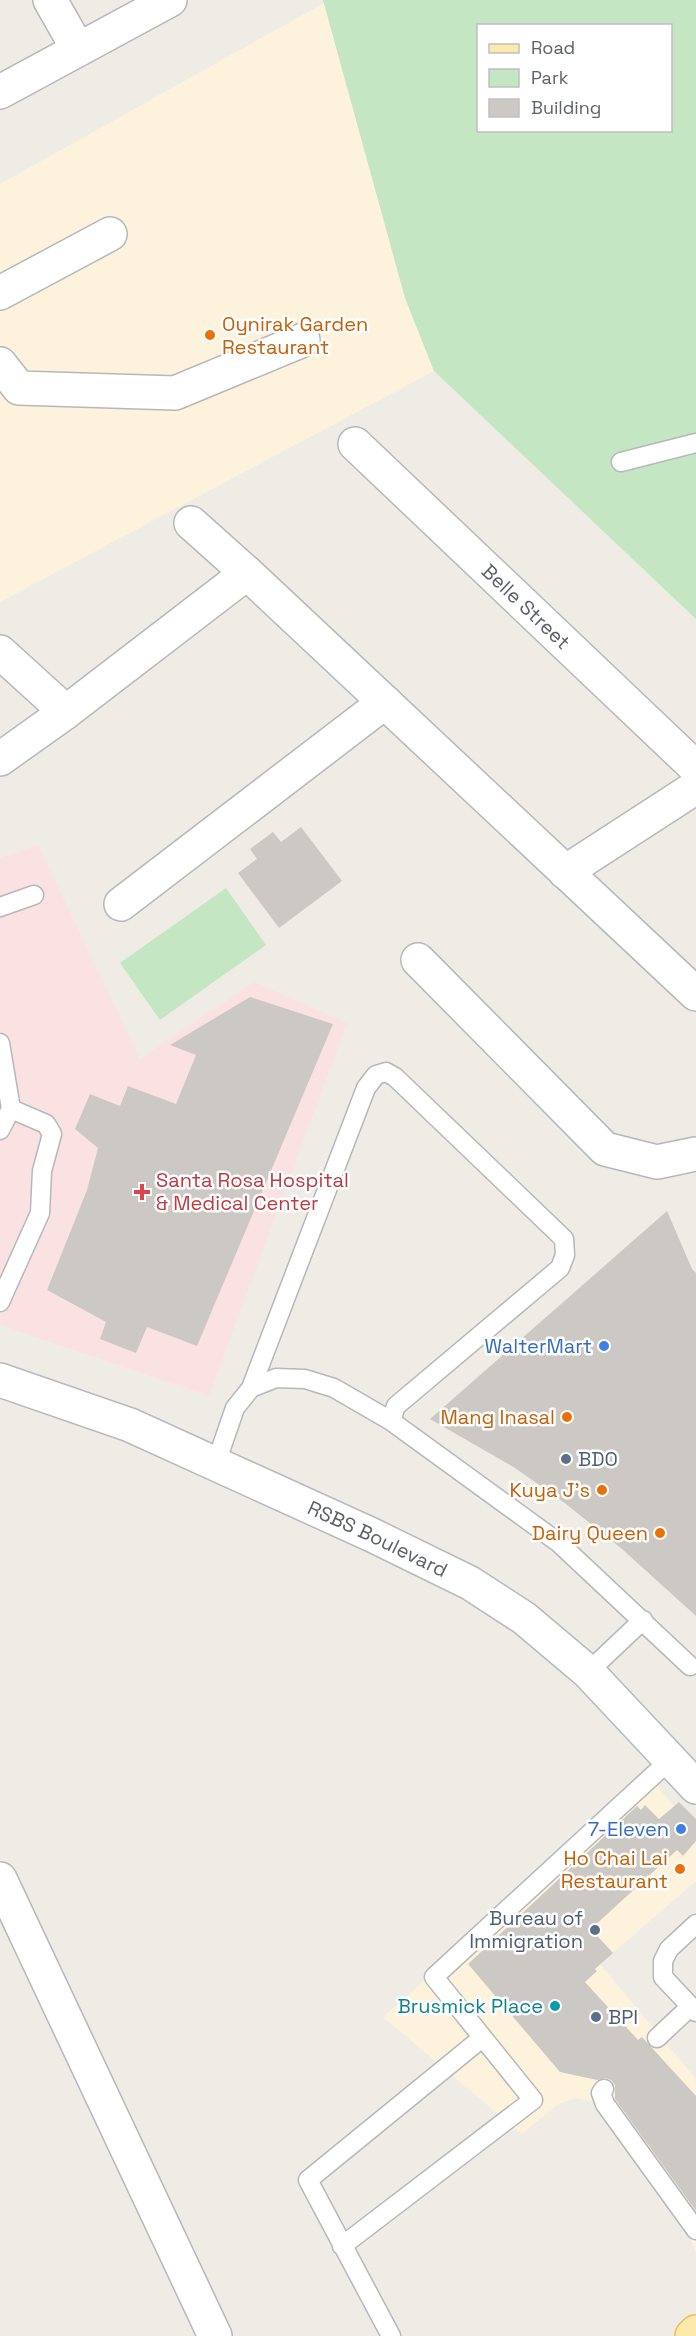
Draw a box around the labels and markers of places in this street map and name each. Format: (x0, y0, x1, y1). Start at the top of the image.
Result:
place label: Oynirak Garden Restaurant (222, 311, 368, 360)
marker: Oynirak Garden Restaurant (203, 328, 217, 342)
place label: Santa Rosa Hospital & Medical Center (156, 1167, 349, 1216)
marker: Santa Rosa Hospital & Medical Center (133, 1183, 151, 1201)
place label: WalterMart (485, 1333, 592, 1359)
marker: WalterMart (597, 1339, 611, 1353)
place label: Mang Inasal (441, 1404, 555, 1430)
marker: Mang Inasal (560, 1410, 574, 1424)
place label: BDO (578, 1446, 618, 1472)
marker: BDO (559, 1452, 573, 1466)
place label: Kuya J's (510, 1477, 590, 1503)
marker: Kuya J's (595, 1483, 609, 1497)
place label: Dairy Queen (532, 1520, 648, 1546)
marker: Dairy Queen (653, 1526, 667, 1540)
place label: 7-Eleven (588, 1816, 669, 1842)
marker: 7-Eleven (674, 1822, 688, 1836)
place label: Ho Chai Lai Restaurant (561, 1845, 668, 1894)
marker: Ho Chai Lai Restaurant (673, 1862, 687, 1876)
place label: Bureau of Immigration (469, 1905, 583, 1954)
marker: Bureau of Immigration (588, 1923, 602, 1937)
place label: Brusmick Place (398, 1993, 543, 2019)
marker: Brusmick Place (548, 1999, 562, 2013)
place label: BPI (608, 2004, 638, 2030)
marker: BPI (589, 2010, 603, 2024)

